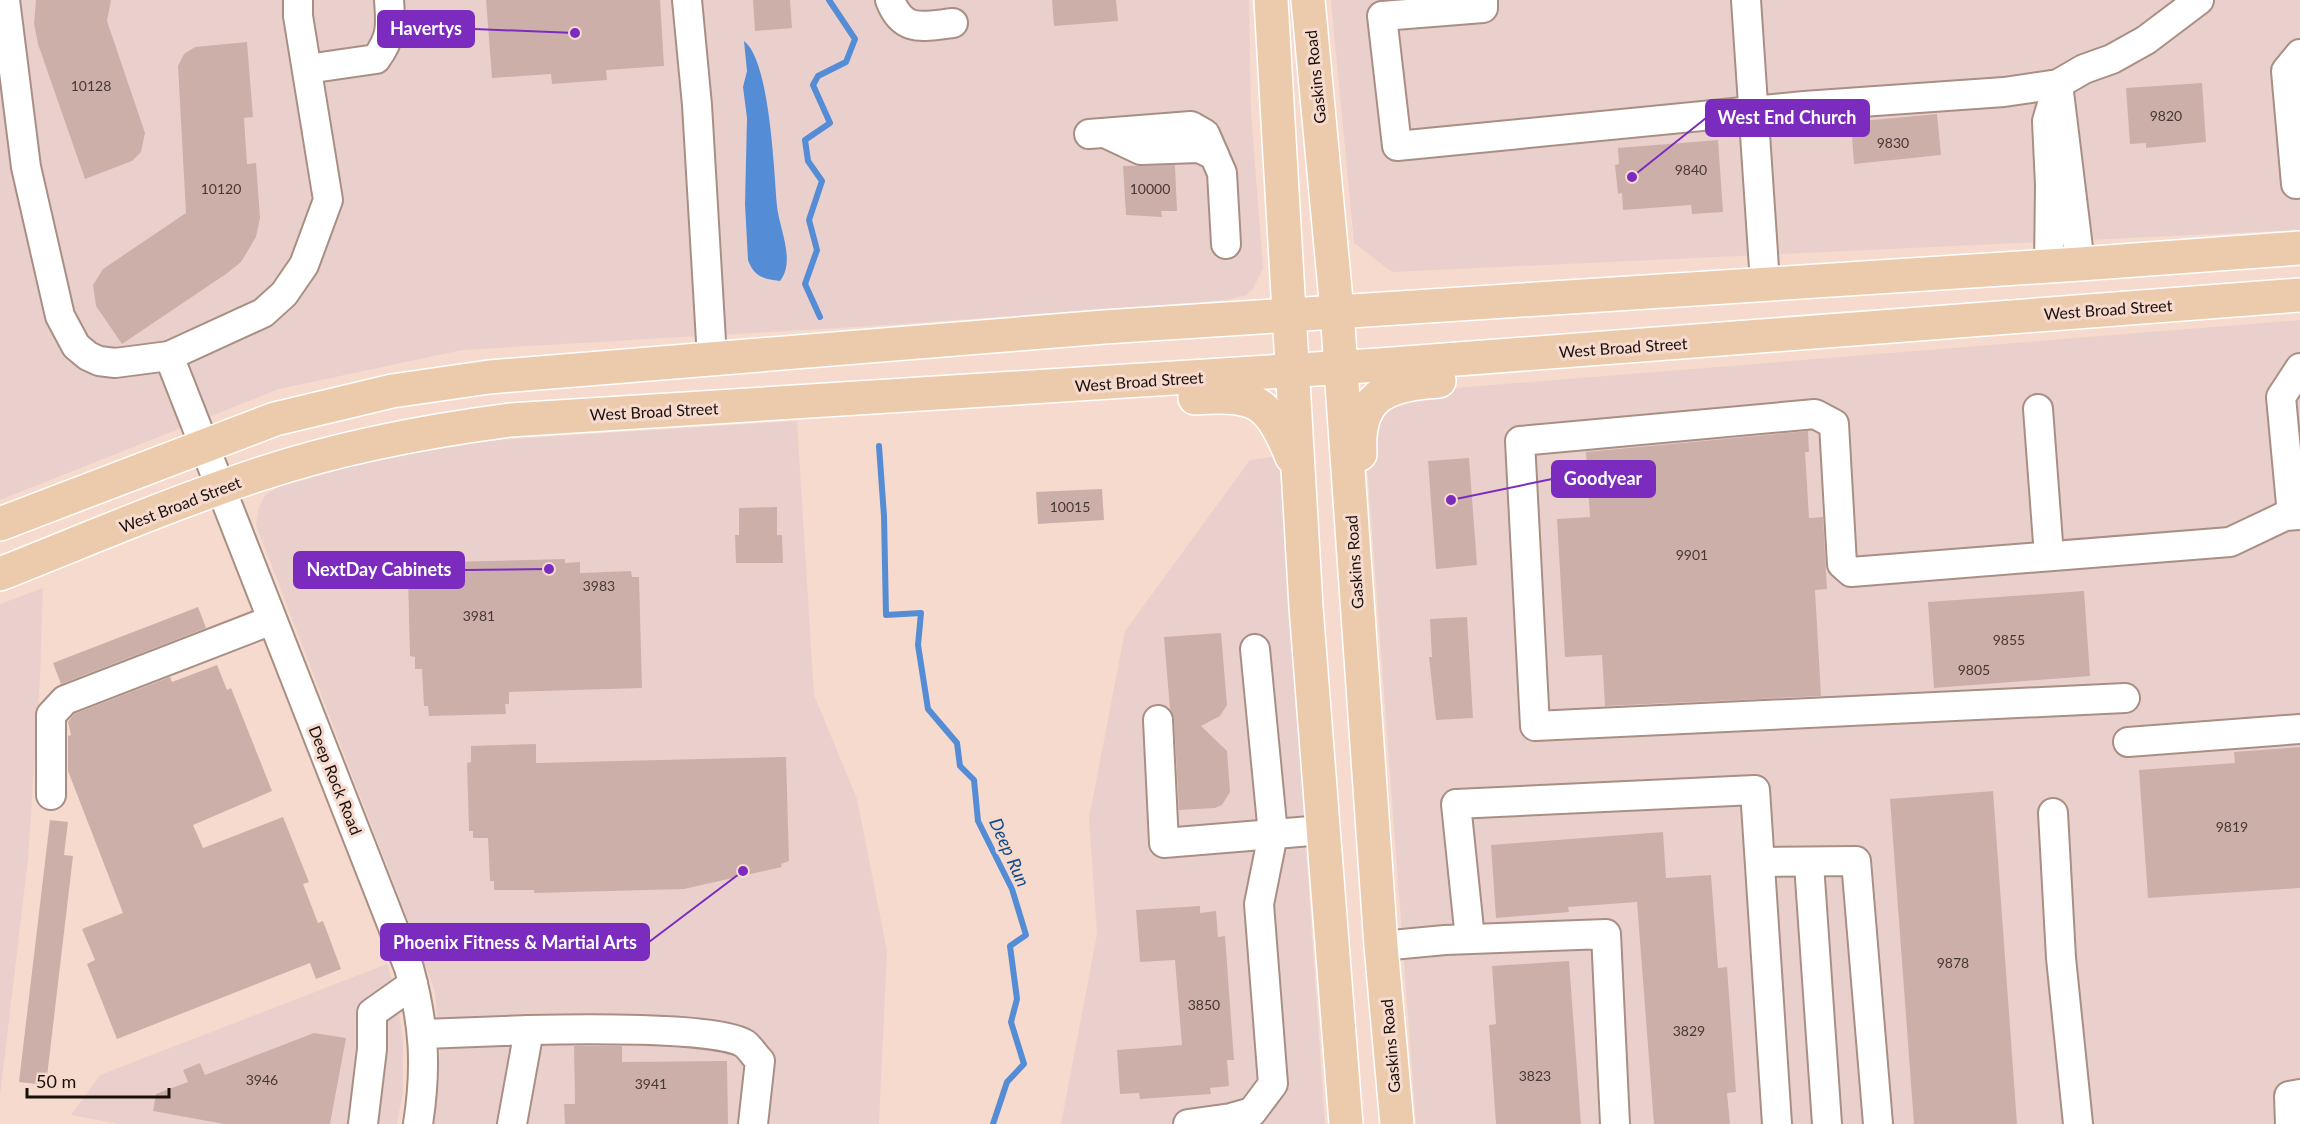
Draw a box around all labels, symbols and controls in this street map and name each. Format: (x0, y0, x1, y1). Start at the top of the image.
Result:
callout: Havertys (378, 11, 474, 47)
text: Havertys (390, 17, 462, 39)
street label: Gaskins Road (1301, 29, 1329, 125)
house number: 10128 (71, 77, 111, 94)
callout: West End Church (1706, 100, 1869, 136)
text: West End Church (1718, 106, 1856, 128)
house number: 9820 (2150, 107, 2182, 124)
house number: 9830 (1877, 134, 1909, 151)
house number: 9840 (1675, 161, 1707, 178)
house number: 10120 (201, 180, 241, 197)
house number: 10000 (1130, 180, 1170, 197)
street label: West Broad Street (2043, 295, 2173, 323)
street label: West Broad Street (1558, 333, 1688, 361)
street label: West Broad Street (1074, 367, 1204, 395)
street label: West Broad Street (589, 398, 719, 424)
callout: Goodyear (1552, 461, 1655, 497)
text: Goodyear (1564, 467, 1643, 489)
street label: West Broad Street (116, 472, 244, 536)
house number: 10015 (1050, 498, 1090, 515)
street label: Gaskins Road (1341, 514, 1367, 610)
house number: 9901 (1676, 546, 1708, 563)
callout: NextDay Cabinets (294, 552, 464, 588)
text: NextDay Cabinets (306, 558, 452, 580)
house number: 3983 (583, 577, 615, 594)
house number: 3981 (463, 607, 495, 624)
house number: 9855 (1993, 631, 2025, 648)
house number: 9805 (1958, 661, 1990, 678)
street label: Deep Rock Road (305, 723, 367, 837)
water label: Deep Run (985, 814, 1035, 890)
house number: 9819 (2216, 818, 2248, 835)
callout: Phoenix Fitness & Martial Arts (381, 924, 649, 960)
text: Phoenix Fitness & Martial Arts (393, 931, 637, 953)
house number: 9878 (1937, 954, 1969, 971)
house number: 3850 (1188, 996, 1220, 1013)
street label: Gaskins Road (1376, 998, 1404, 1094)
house number: 3829 (1673, 1022, 1705, 1039)
scale bar (27, 1061, 170, 1099)
house number: 3823 (1519, 1067, 1551, 1084)
text: 50 m (36, 1070, 76, 1092)
house number: 3946 (246, 1071, 278, 1088)
house number: 3941 (635, 1075, 667, 1092)

